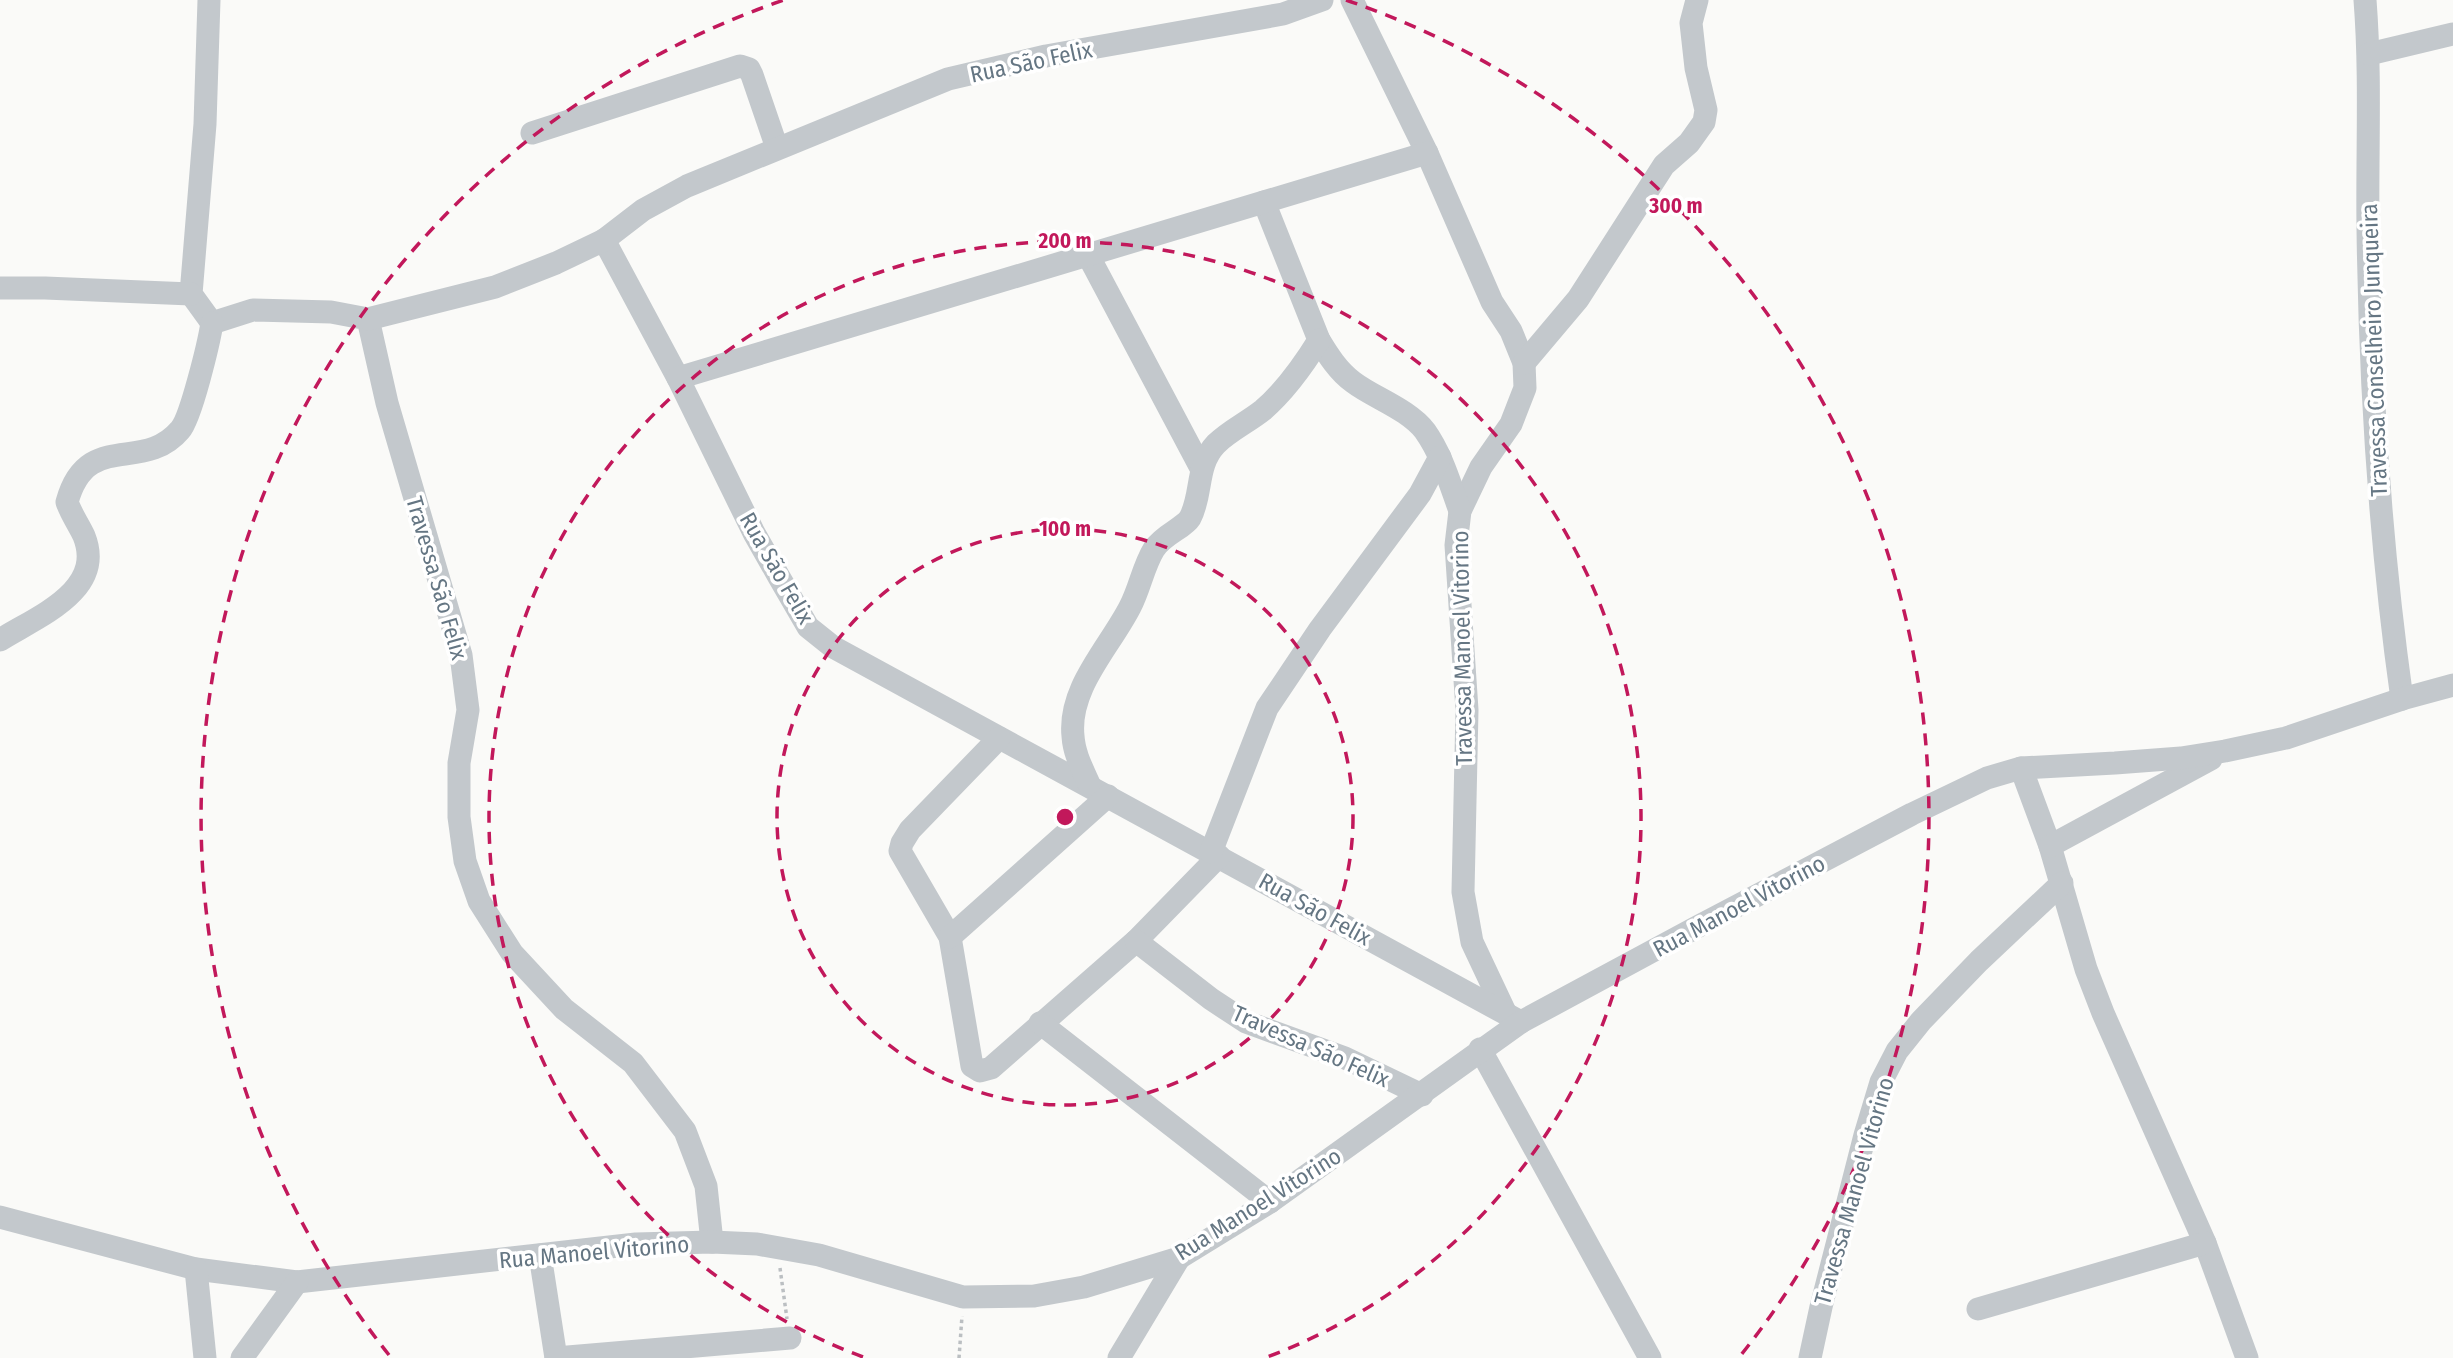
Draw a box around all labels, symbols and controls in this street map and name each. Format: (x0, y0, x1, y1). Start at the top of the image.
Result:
street label: Rua São Felix (967, 35, 1095, 89)
text: 300 m (1648, 193, 1703, 219)
street label: Travessa Conselheiro Junqueira (2355, 203, 2393, 497)
text: 200 m (1037, 228, 1092, 254)
street label: Travessa São Felix (400, 493, 474, 663)
street label: Rua São Felix (734, 507, 820, 629)
text: 100 m (1039, 516, 1091, 542)
street label: Travessa Manoel Vitorino (1446, 530, 1478, 766)
centre of rings (1053, 805, 1077, 829)
street label: Rua Manoel Vitorino (1648, 849, 1830, 963)
street label: Rua São Felix (1254, 867, 1376, 951)
street label: Travessa São Felix (1228, 999, 1394, 1093)
street label: Travessa Manoel Vitorino (1808, 1074, 1900, 1308)
street label: Rua Manoel Vitorino (1170, 1142, 1346, 1266)
street label: Rua Manoel Vitorino (498, 1230, 690, 1274)

